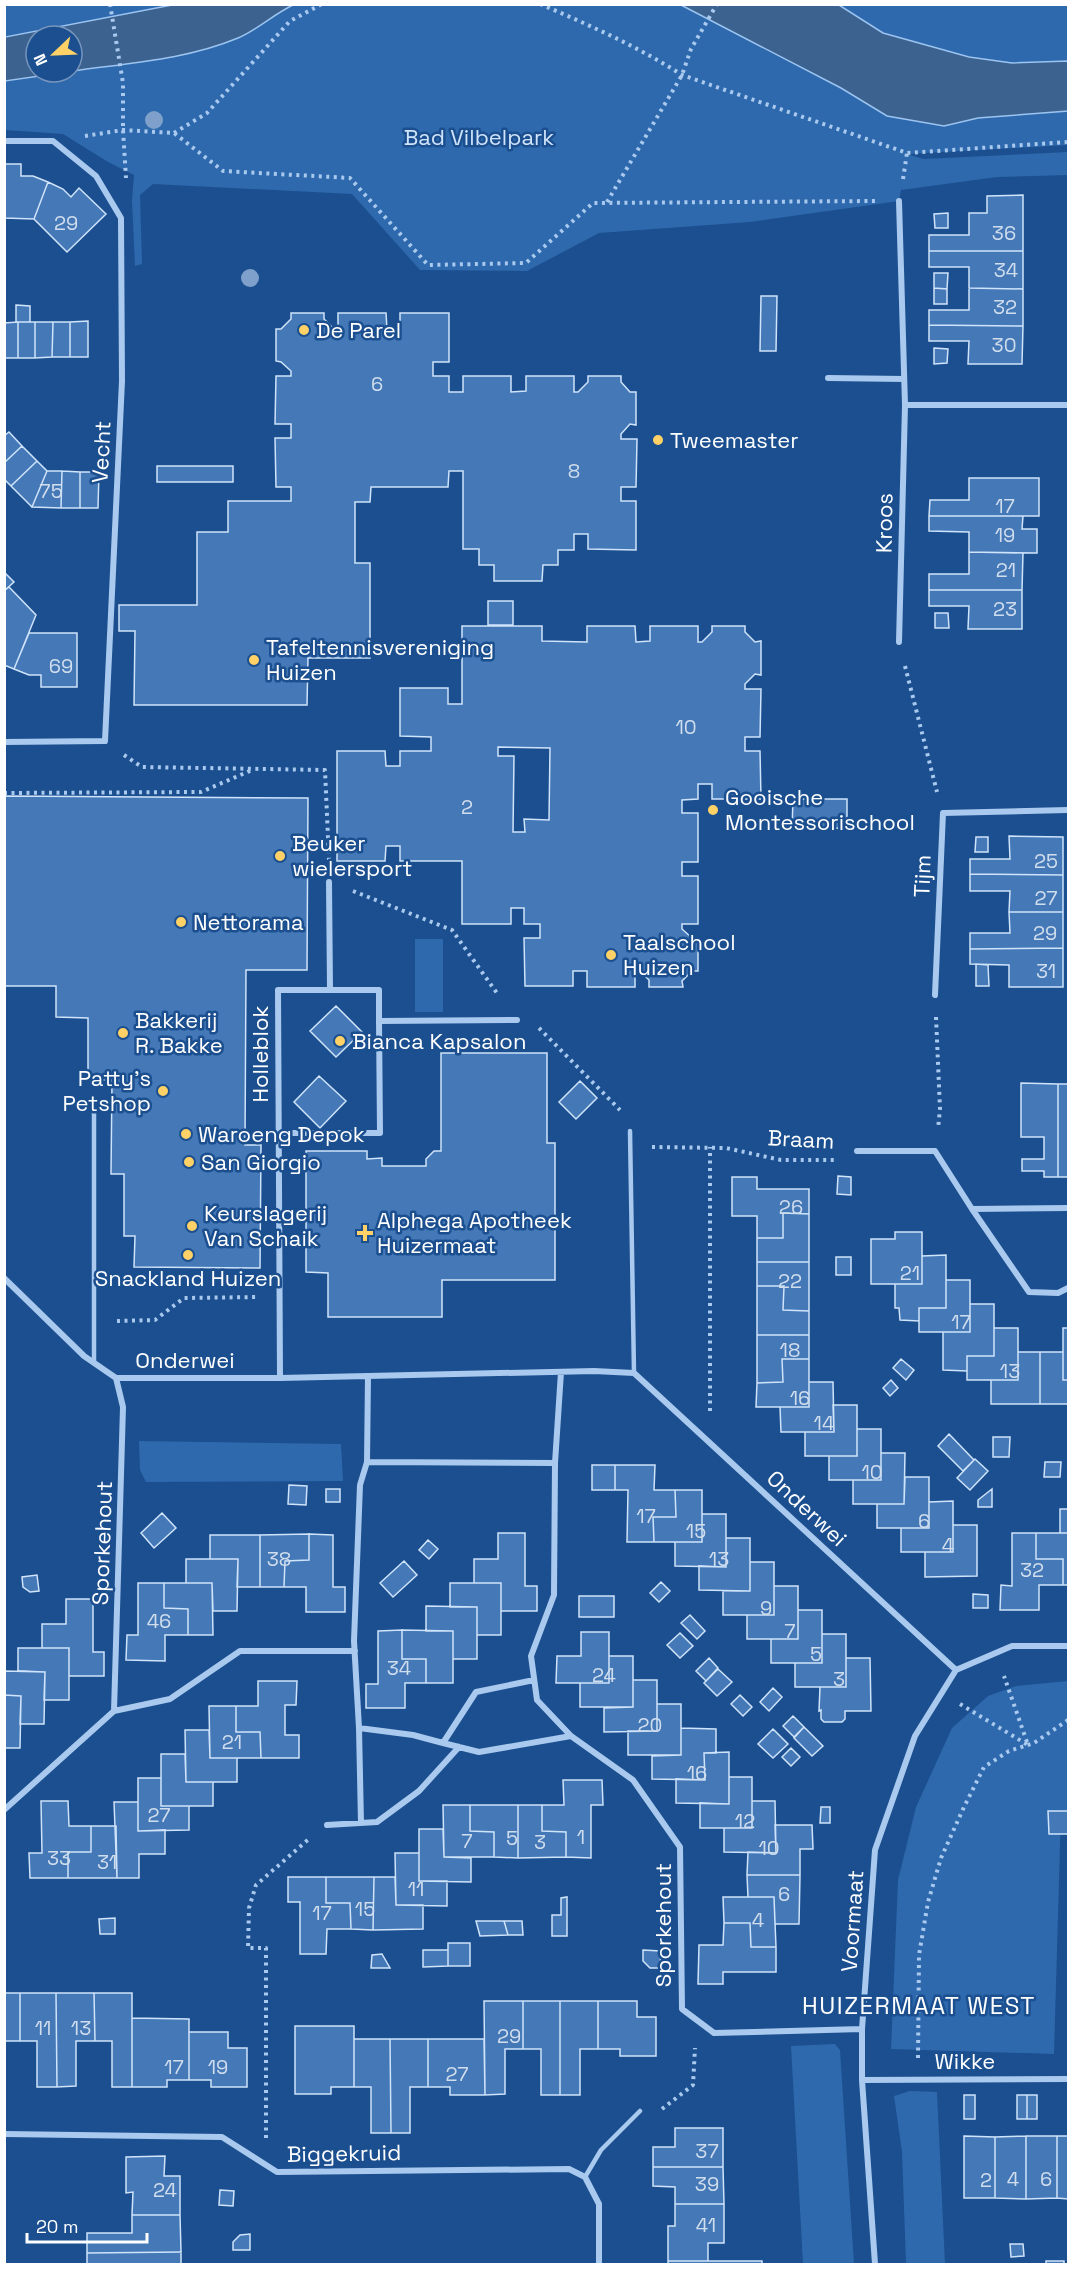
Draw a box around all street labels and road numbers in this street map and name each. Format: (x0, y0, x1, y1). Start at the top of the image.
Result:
street label: Vecht (85, 420, 117, 484)
street label: Kroos (869, 493, 899, 553)
street label: Tijm (907, 854, 937, 898)
street label: Holleblok (246, 1005, 274, 1102)
street label: Braam (767, 1123, 835, 1155)
street label: Onderwei (135, 1346, 235, 1374)
street label: Onderwei (761, 1464, 853, 1552)
street label: Sporkehout (86, 1480, 118, 1606)
street label: Sporkehout (649, 1863, 677, 1987)
street label: Voormaat (834, 1869, 870, 1973)
street label: Wikke (935, 2047, 995, 2075)
street label: Biggekruid (287, 2138, 401, 2168)

